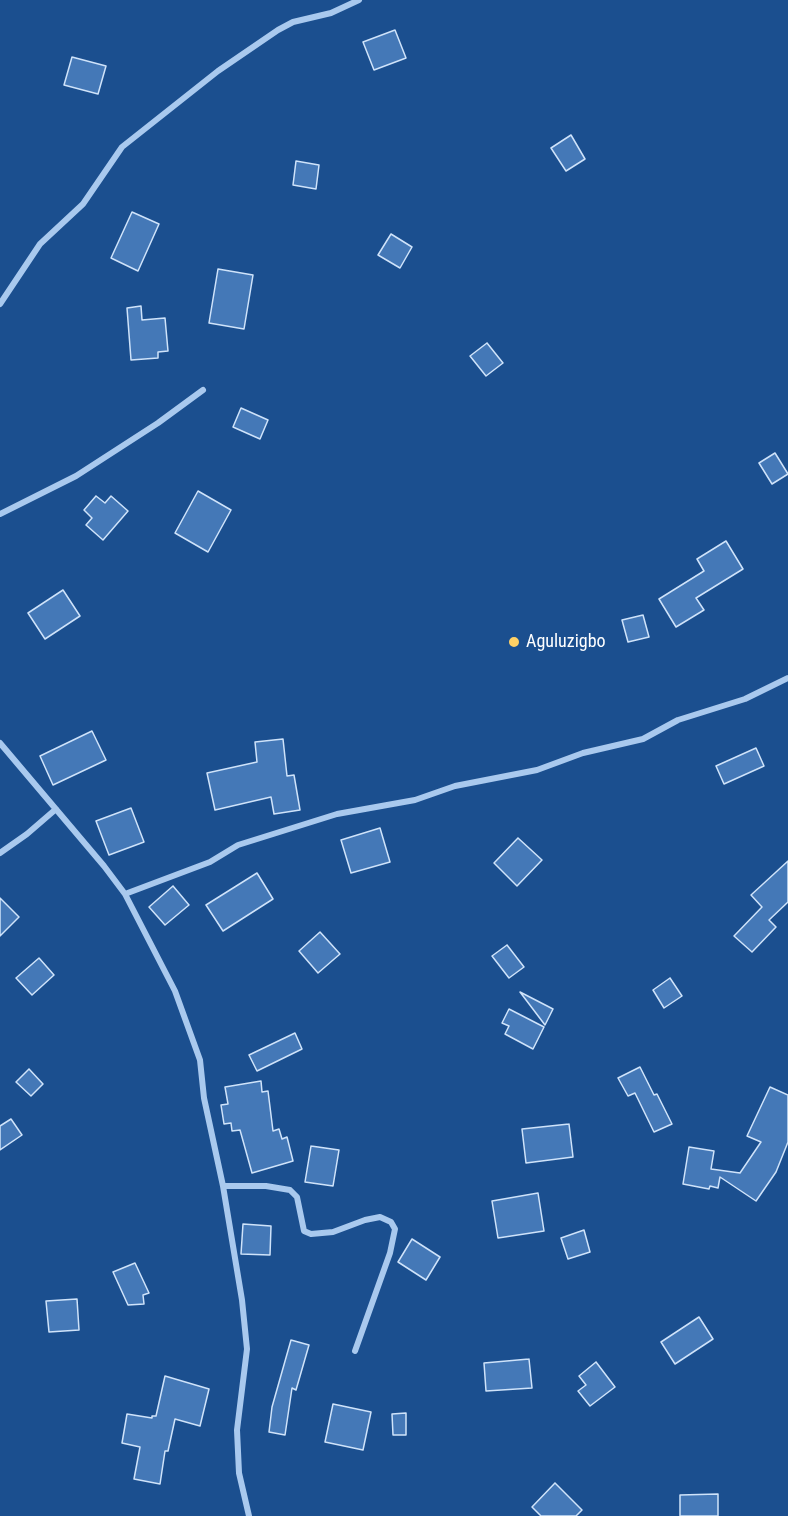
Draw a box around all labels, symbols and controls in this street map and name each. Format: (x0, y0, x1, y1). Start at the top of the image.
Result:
place label: Aguluzigbo (526, 631, 606, 653)
marker: Aguluzigbo (507, 635, 521, 649)

